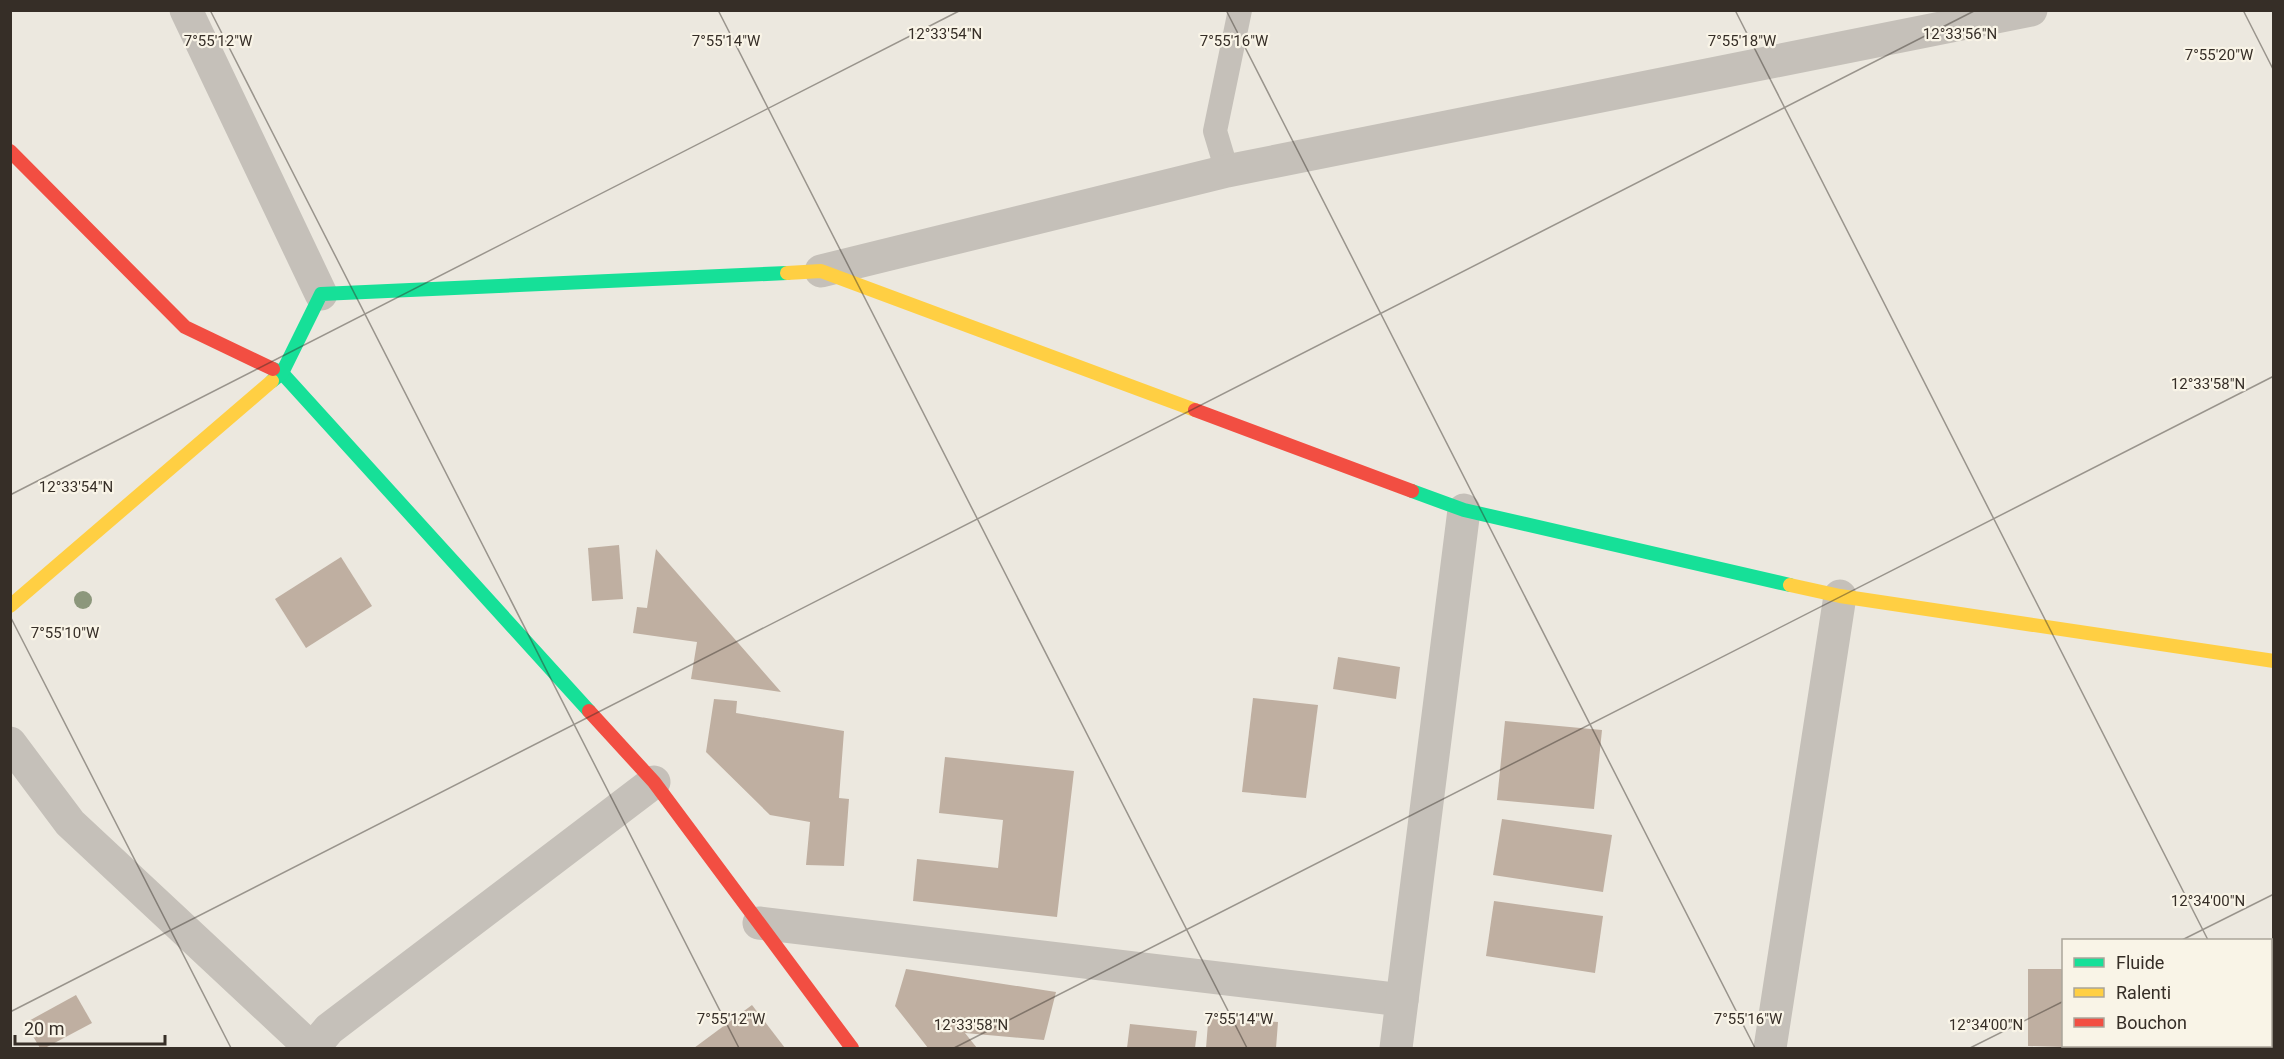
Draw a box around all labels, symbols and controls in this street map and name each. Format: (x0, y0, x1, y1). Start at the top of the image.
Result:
text: 12°33'54"N (908, 25, 982, 43)
text: 12°33'56"N (1923, 25, 1997, 43)
text: 7°55'12"W (184, 32, 252, 50)
text: 7°55'14"W (692, 32, 760, 50)
text: 7°55'16"W (1200, 32, 1268, 50)
text: 7°55'18"W (1708, 32, 1776, 50)
text: 7°55'20"W (2185, 46, 2253, 64)
text: 12°33'58"N (2171, 375, 2245, 393)
text: 12°33'54"N (39, 478, 113, 496)
text: 7°55'10"W (31, 624, 99, 642)
text: 12°34'00"N (2171, 892, 2245, 910)
legend (2062, 939, 2272, 1047)
text: Fluide (2116, 952, 2164, 973)
text: Ralenti (2116, 982, 2171, 1003)
scale bar (15, 1008, 165, 1046)
text: 7°55'12"W (697, 1010, 765, 1028)
text: 7°55'14"W (1205, 1010, 1273, 1028)
text: 7°55'16"W (1714, 1010, 1782, 1028)
text: Bouchon (2116, 1012, 2187, 1033)
text: 12°33'58"N (934, 1016, 1008, 1034)
text: 12°34'00"N (1949, 1016, 2023, 1034)
text: 20 m (24, 1018, 64, 1039)

